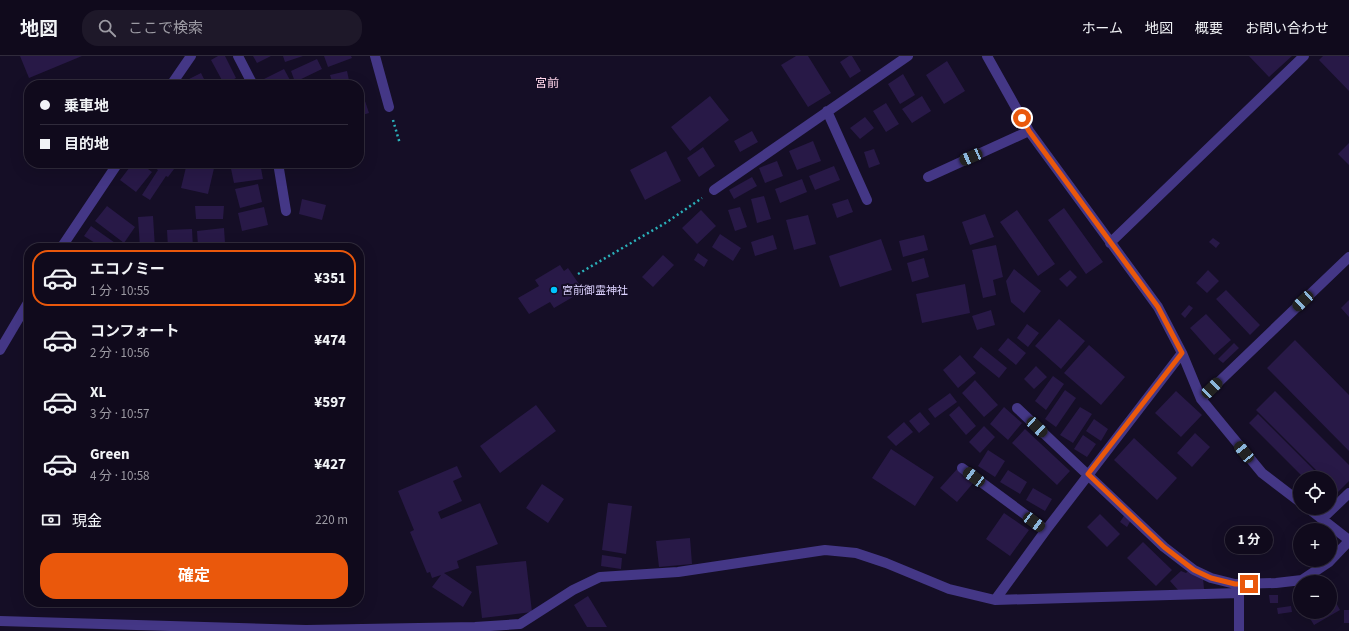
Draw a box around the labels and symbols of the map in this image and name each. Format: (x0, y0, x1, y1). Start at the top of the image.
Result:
district label: 宮前 (535, 75, 559, 92)
route start (1013, 109, 1031, 127)
car (958, 147, 984, 167)
place label: 宮前御霊神社 (562, 283, 628, 298)
marker: 宮前御霊神社 (549, 285, 559, 295)
car (1290, 288, 1316, 314)
car (1199, 375, 1225, 401)
car (1024, 414, 1050, 440)
car (1232, 439, 1256, 465)
car (961, 465, 987, 489)
car (1021, 510, 1047, 534)
callout: 1 分 (1225, 526, 1273, 554)
route end (1240, 575, 1258, 593)

